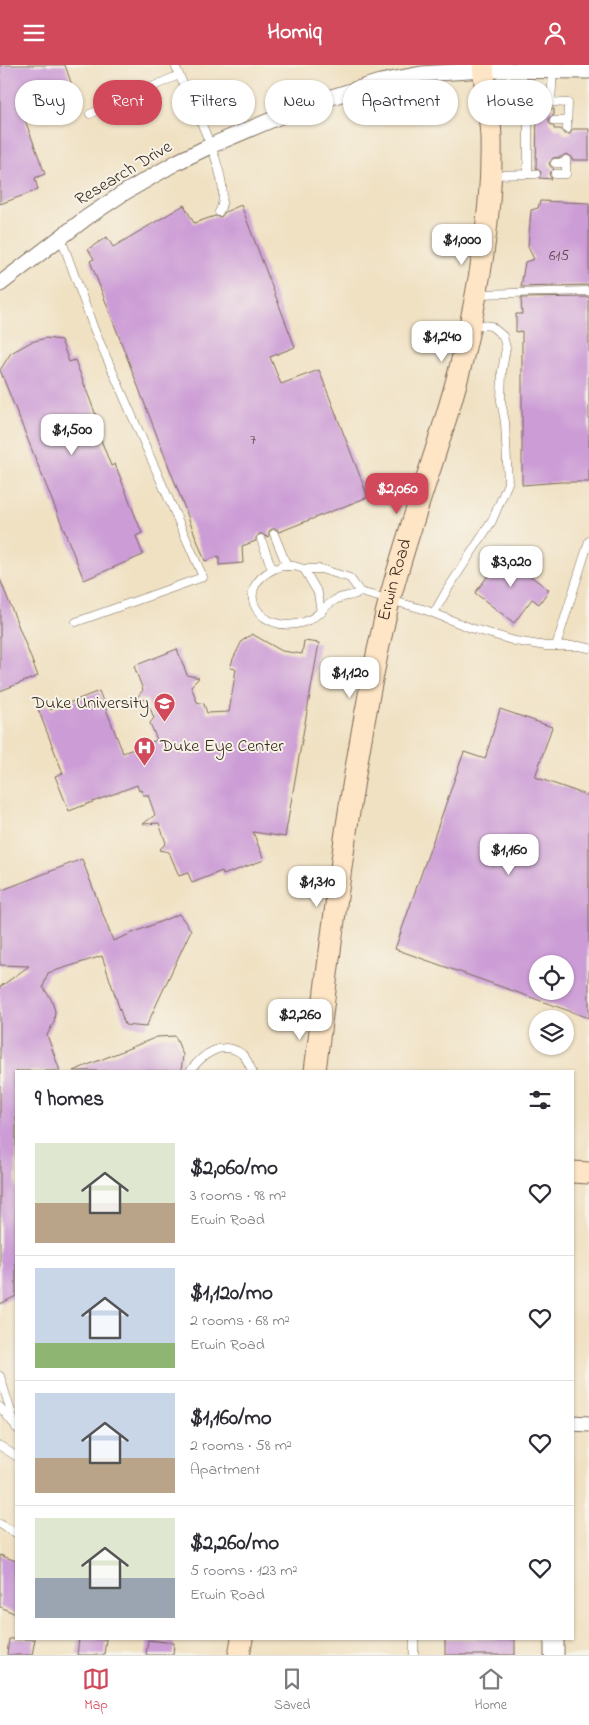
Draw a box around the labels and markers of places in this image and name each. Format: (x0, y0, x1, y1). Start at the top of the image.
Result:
pin: $1,000 (421, 223, 503, 266)
pin: $1,240 (401, 321, 483, 363)
pin: $1,500 (31, 413, 113, 456)
pin: $2,060 (356, 473, 438, 515)
pin: $3,020 (470, 545, 552, 588)
pin: $1,120 (309, 657, 391, 699)
place label: Duke University (31, 691, 149, 717)
school or university icon: Duke University (153, 692, 177, 723)
place label: Duke Eye Center (159, 734, 284, 760)
hospital icon: Duke Eye Center (132, 735, 156, 766)
pin: $1,160 (468, 833, 550, 876)
pin: $1,310 (276, 865, 358, 908)
pin: $2,260 (259, 999, 341, 1041)

